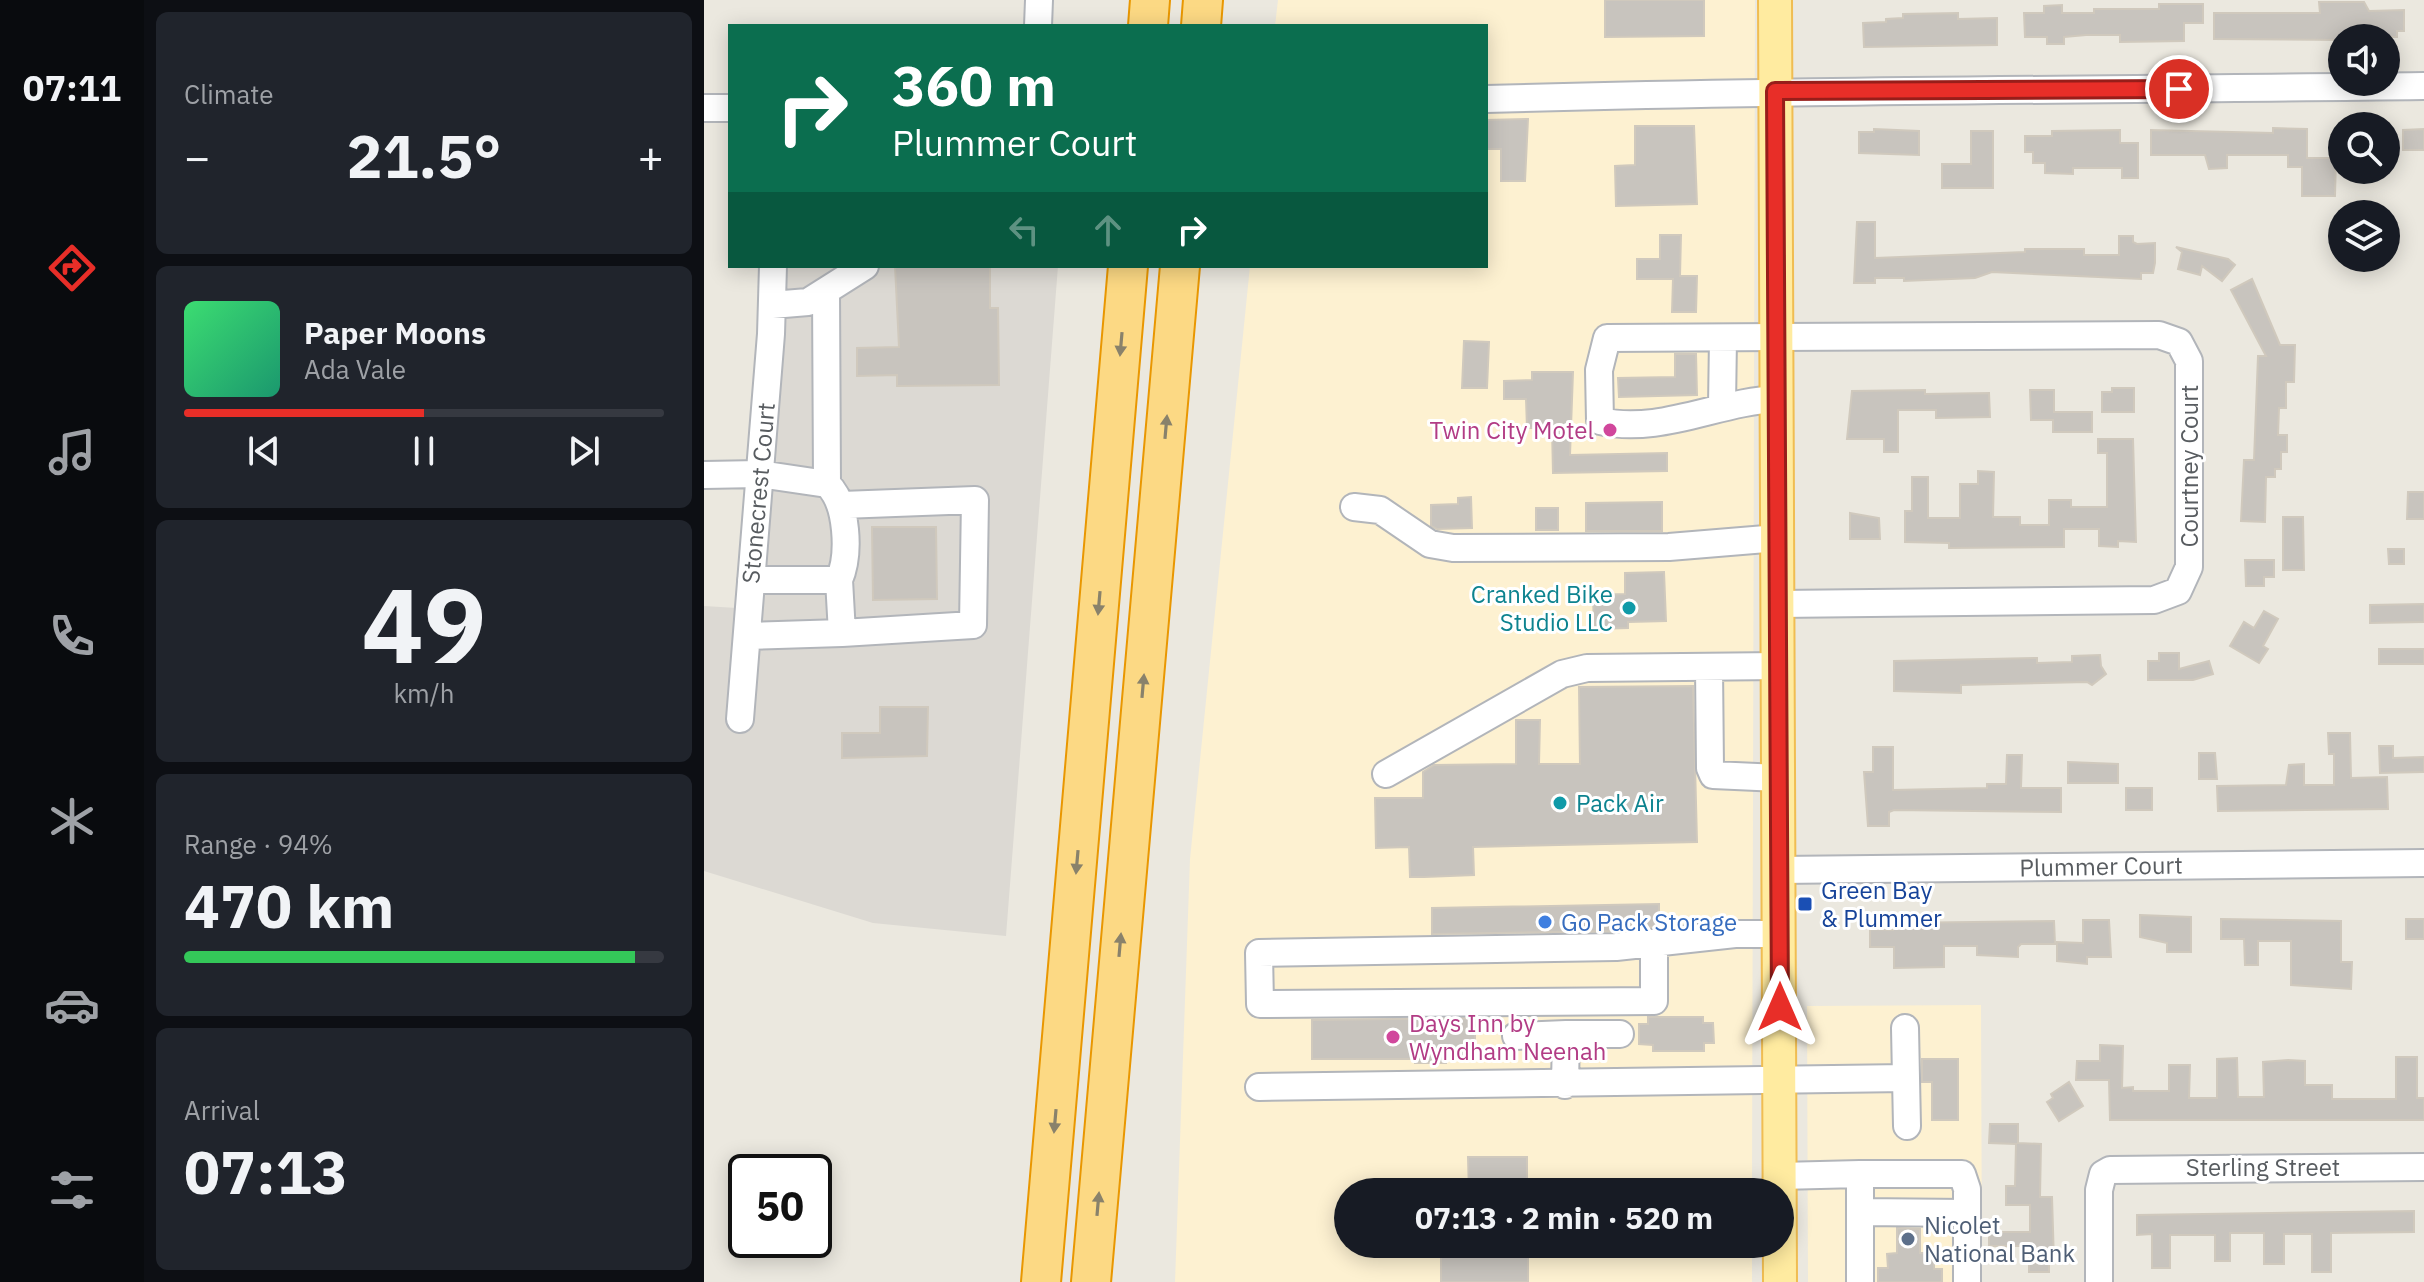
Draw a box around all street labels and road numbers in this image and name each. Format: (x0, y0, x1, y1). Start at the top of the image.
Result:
street label: Courtney Court (2173, 385, 2205, 547)
street label: Stonecrest Court (734, 401, 782, 585)
street label: Plummer Court (2019, 849, 2183, 883)
street label: Sterling Street (2186, 1151, 2340, 1183)

